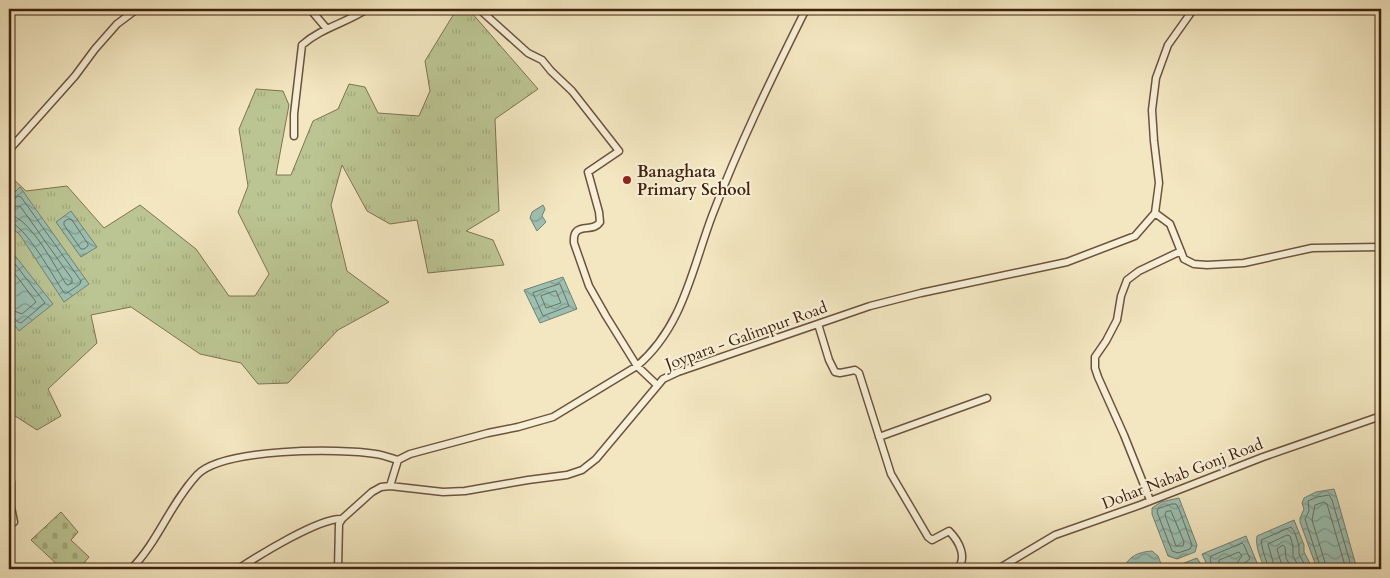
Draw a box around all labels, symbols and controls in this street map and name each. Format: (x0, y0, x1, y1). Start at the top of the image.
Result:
place label: Banaghata Primary School (637, 161, 751, 201)
marker: Banaghata Primary School (621, 174, 633, 186)
street label: Joypara - Galimpur Road (660, 296, 831, 376)
street label: Dohar Nabab Gonj Road (1099, 433, 1266, 515)

